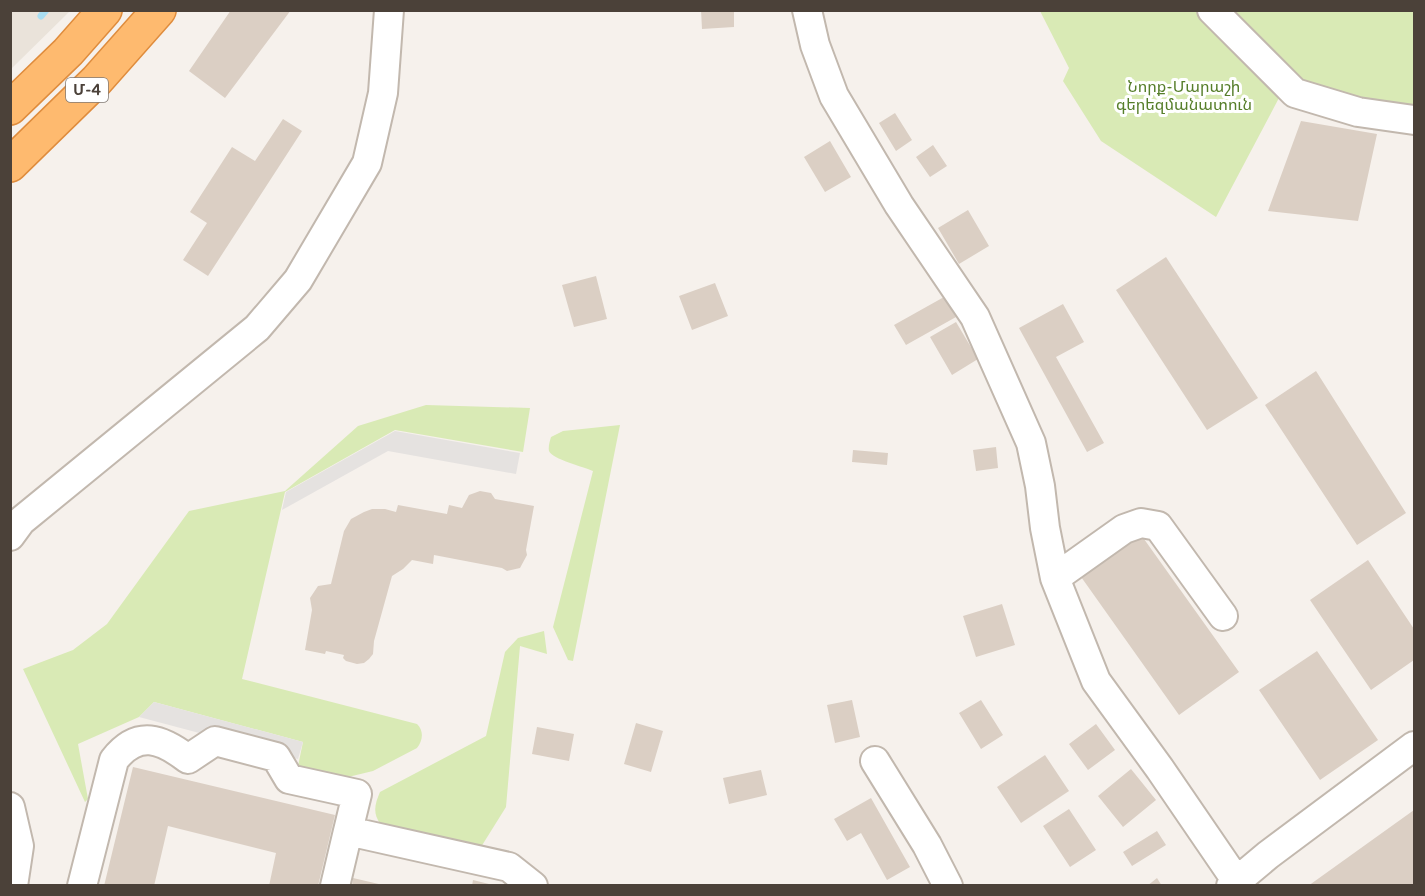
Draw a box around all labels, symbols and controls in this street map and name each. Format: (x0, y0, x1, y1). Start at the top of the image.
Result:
park label: Նորք-Մարաշի գերեզմանատուն (1116, 77, 1252, 115)
road number: Մ-4 (66, 78, 108, 102)

